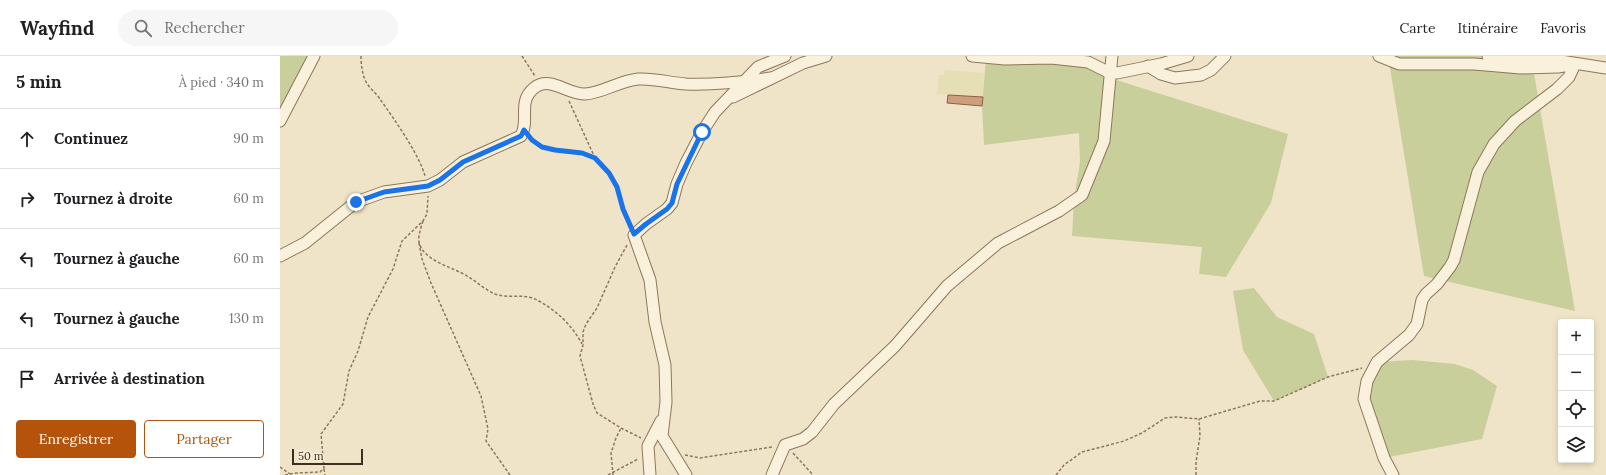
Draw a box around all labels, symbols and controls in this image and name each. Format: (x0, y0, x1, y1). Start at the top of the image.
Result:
search box (118, 10, 398, 46)
text: Wayfind (20, 16, 94, 40)
icon: search (132, 17, 154, 39)
text: Rechercher (164, 18, 245, 37)
text: Carte (1399, 19, 1436, 37)
text: Itinéraire (1458, 19, 1518, 37)
text: Favoris (1540, 19, 1586, 37)
text: 5 min (16, 71, 62, 93)
text: À pied · 340 m (179, 74, 264, 91)
route start (693, 123, 711, 141)
icon: ahead (16, 128, 38, 150)
text: Continuez (54, 129, 128, 148)
text: 90 m (233, 130, 264, 147)
icon: right (16, 188, 38, 210)
text: Tournez à droite (54, 189, 173, 208)
text: 60 m (233, 190, 264, 207)
route end (347, 193, 365, 211)
icon: left (16, 248, 38, 270)
text: Tournez à gauche (54, 249, 180, 268)
text: 60 m (233, 250, 264, 267)
icon: left (16, 308, 38, 330)
text: Tournez à gauche (54, 309, 180, 328)
text: 130 m (229, 310, 264, 327)
map controls (1558, 319, 1594, 463)
button: + (1558, 319, 1594, 355)
button: − (1558, 355, 1594, 391)
icon: arrive (16, 368, 38, 390)
text: Arrivée à destination (54, 369, 205, 388)
button: locate (1558, 391, 1594, 427)
button: Enregistrer (16, 420, 136, 458)
button: Partager (144, 420, 264, 458)
button: layers (1558, 427, 1594, 463)
scale bar (292, 447, 363, 466)
text: 50 m (298, 449, 324, 463)

